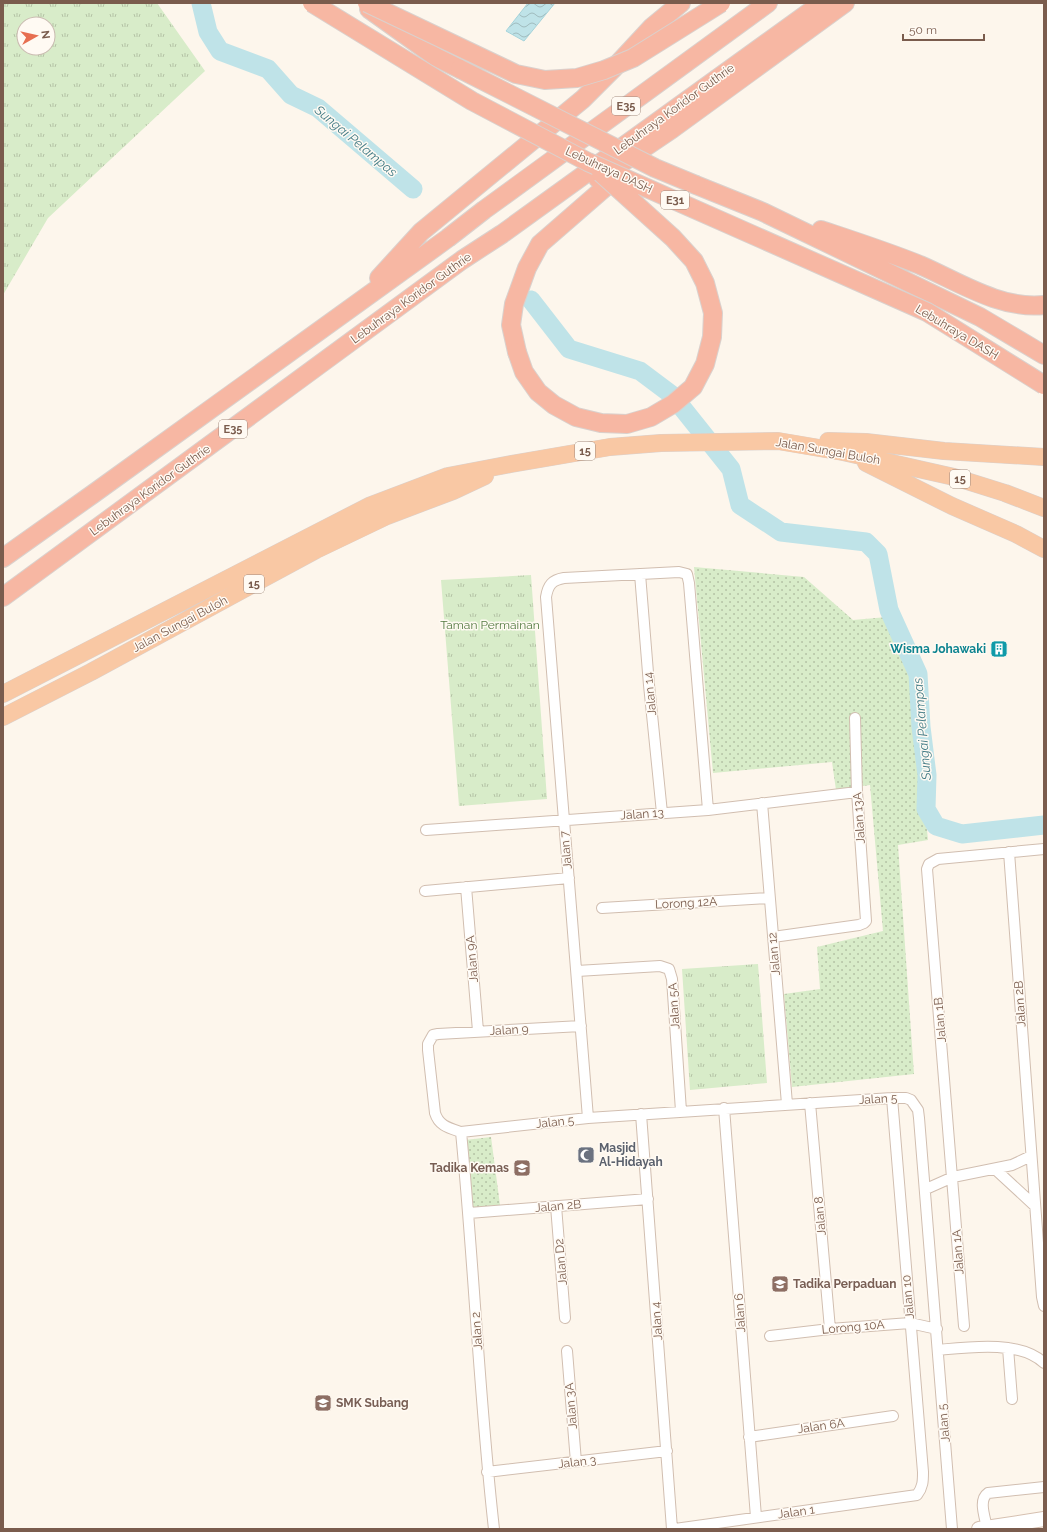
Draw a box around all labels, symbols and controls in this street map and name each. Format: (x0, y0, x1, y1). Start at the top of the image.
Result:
north arrow (16, 16, 56, 56)
scale bar (903, 16, 984, 42)
text: 50 m (909, 23, 937, 37)
text: N (38, 30, 52, 40)
street label: Lebuhraya Koridor Guthrie (611, 61, 737, 157)
road number: E35 (612, 97, 640, 115)
water label: Sungai Pelampas (311, 102, 400, 180)
street label: Lebuhraya DASH (563, 144, 655, 196)
road number: E31 (661, 191, 689, 209)
street label: Lebuhraya Koridor Guthrie (348, 250, 474, 346)
street label: Lebuhraya DASH (913, 302, 1001, 362)
road number: E35 (219, 420, 247, 438)
street label: Jalan Sungai Buloh (775, 435, 881, 467)
street label: Lebuhraya Koridor Guthrie (87, 442, 213, 538)
road number: 15 (575, 442, 595, 460)
road number: 15 (950, 470, 970, 488)
road number: 15 (244, 575, 264, 593)
street label: Jalan Sungai Buloh (130, 593, 230, 655)
park label: Taman Permainan (440, 618, 540, 632)
building icon: Wisma Johawaki (989, 639, 1009, 659)
place label: Wisma Johawaki (890, 642, 986, 656)
street label: Jalan 14 (641, 671, 659, 716)
water label: Sungai Pelampas (910, 677, 934, 782)
street label: Jalan 13A (850, 792, 868, 844)
street label: Jalan 13 (620, 805, 664, 823)
street label: Jalan 7 (557, 830, 575, 870)
street label: Lorong 12A (655, 894, 717, 912)
street label: Jalan 12 (765, 932, 783, 976)
street label: Jalan 9A (463, 935, 481, 983)
street label: Jalan 2B (1011, 980, 1029, 1028)
street label: Jalan 5A (665, 982, 683, 1030)
street label: Jalan 1B (931, 997, 949, 1043)
street label: Jalan 9 (489, 1022, 529, 1038)
street label: Jalan 5 (858, 1091, 898, 1107)
street label: Jalan 5 (535, 1113, 575, 1131)
place label: Masjid Al-Hidayah (599, 1141, 663, 1169)
mosque icon: Masjid Al-Hidayah (576, 1145, 596, 1165)
school or university icon: Tadika Kemas (512, 1158, 532, 1178)
place label: Tadika Kemas (430, 1161, 509, 1175)
street label: Jalan 8 (811, 1196, 829, 1236)
street label: Jalan 2B (534, 1197, 582, 1215)
street label: Jalan 1A (949, 1229, 967, 1275)
street label: Jalan D2 (552, 1238, 570, 1286)
school or university icon: Tadika Perpaduan (770, 1274, 790, 1294)
street label: Jalan 10 (899, 1274, 917, 1320)
place label: Tadika Perpaduan (793, 1277, 896, 1291)
street label: Jalan 6 (732, 1293, 748, 1333)
street label: Jalan 4 (649, 1301, 665, 1341)
street label: Jalan 2 (469, 1311, 485, 1351)
street label: Lorong 10A (821, 1317, 885, 1337)
street label: Jalan 3A (562, 1382, 580, 1430)
school or university icon: SMK Subang (313, 1393, 333, 1413)
place label: SMK Subang (336, 1396, 409, 1410)
street label: Jalan 5 (935, 1403, 953, 1443)
street label: Jalan 6A (797, 1416, 845, 1436)
street label: Jalan 3 (557, 1453, 597, 1471)
street label: Jalan 1 (777, 1502, 815, 1522)

